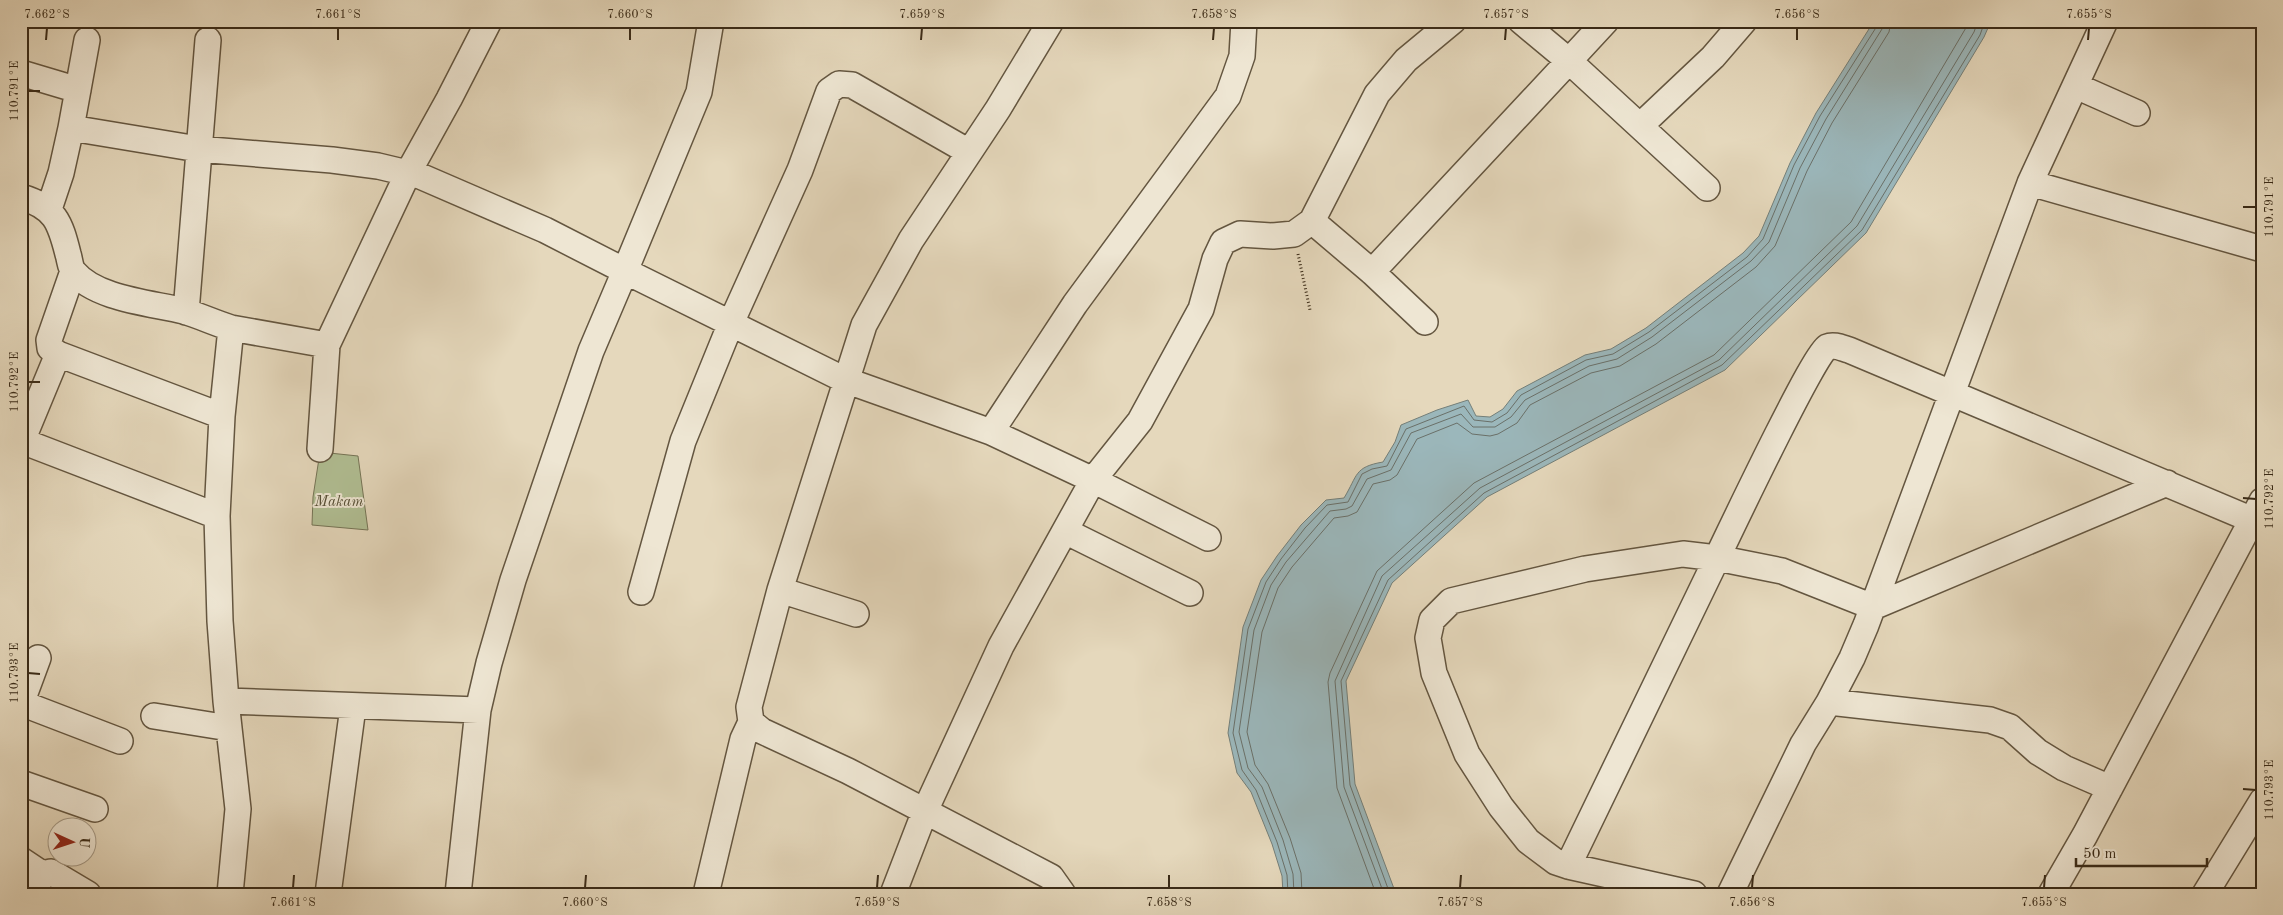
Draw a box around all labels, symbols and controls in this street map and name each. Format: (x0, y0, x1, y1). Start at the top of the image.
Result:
text: 7.659°S (899, 8, 945, 21)
text: 7.658°S (1191, 8, 1237, 21)
text: 7.657°S (1483, 8, 1529, 21)
text: 7.656°S (1774, 8, 1820, 21)
text: 7.655°S (2066, 8, 2112, 21)
text: 7.662°S (24, 9, 70, 21)
text: 7.661°S (315, 9, 361, 21)
text: 7.660°S (607, 9, 653, 21)
text: 110.791°E (9, 61, 21, 121)
text: 110.791°E (2264, 177, 2276, 237)
text: 110.792°E (9, 352, 21, 412)
text: 110.792°E (2264, 469, 2276, 529)
park label: Makam (314, 495, 363, 510)
text: 110.793°E (9, 643, 21, 703)
text: 110.793°E (2264, 760, 2276, 820)
north arrow (48, 818, 98, 868)
scale bar (2076, 835, 2207, 867)
text: U (77, 837, 91, 849)
text: 50 m (2083, 847, 2117, 862)
text: 7.659°S (854, 896, 900, 909)
text: 7.658°S (1146, 896, 1192, 909)
text: 7.657°S (1437, 896, 1483, 909)
text: 7.656°S (1729, 896, 1775, 909)
text: 7.655°S (2021, 896, 2067, 909)
text: 7.661°S (270, 897, 316, 909)
text: 7.660°S (562, 897, 608, 909)

